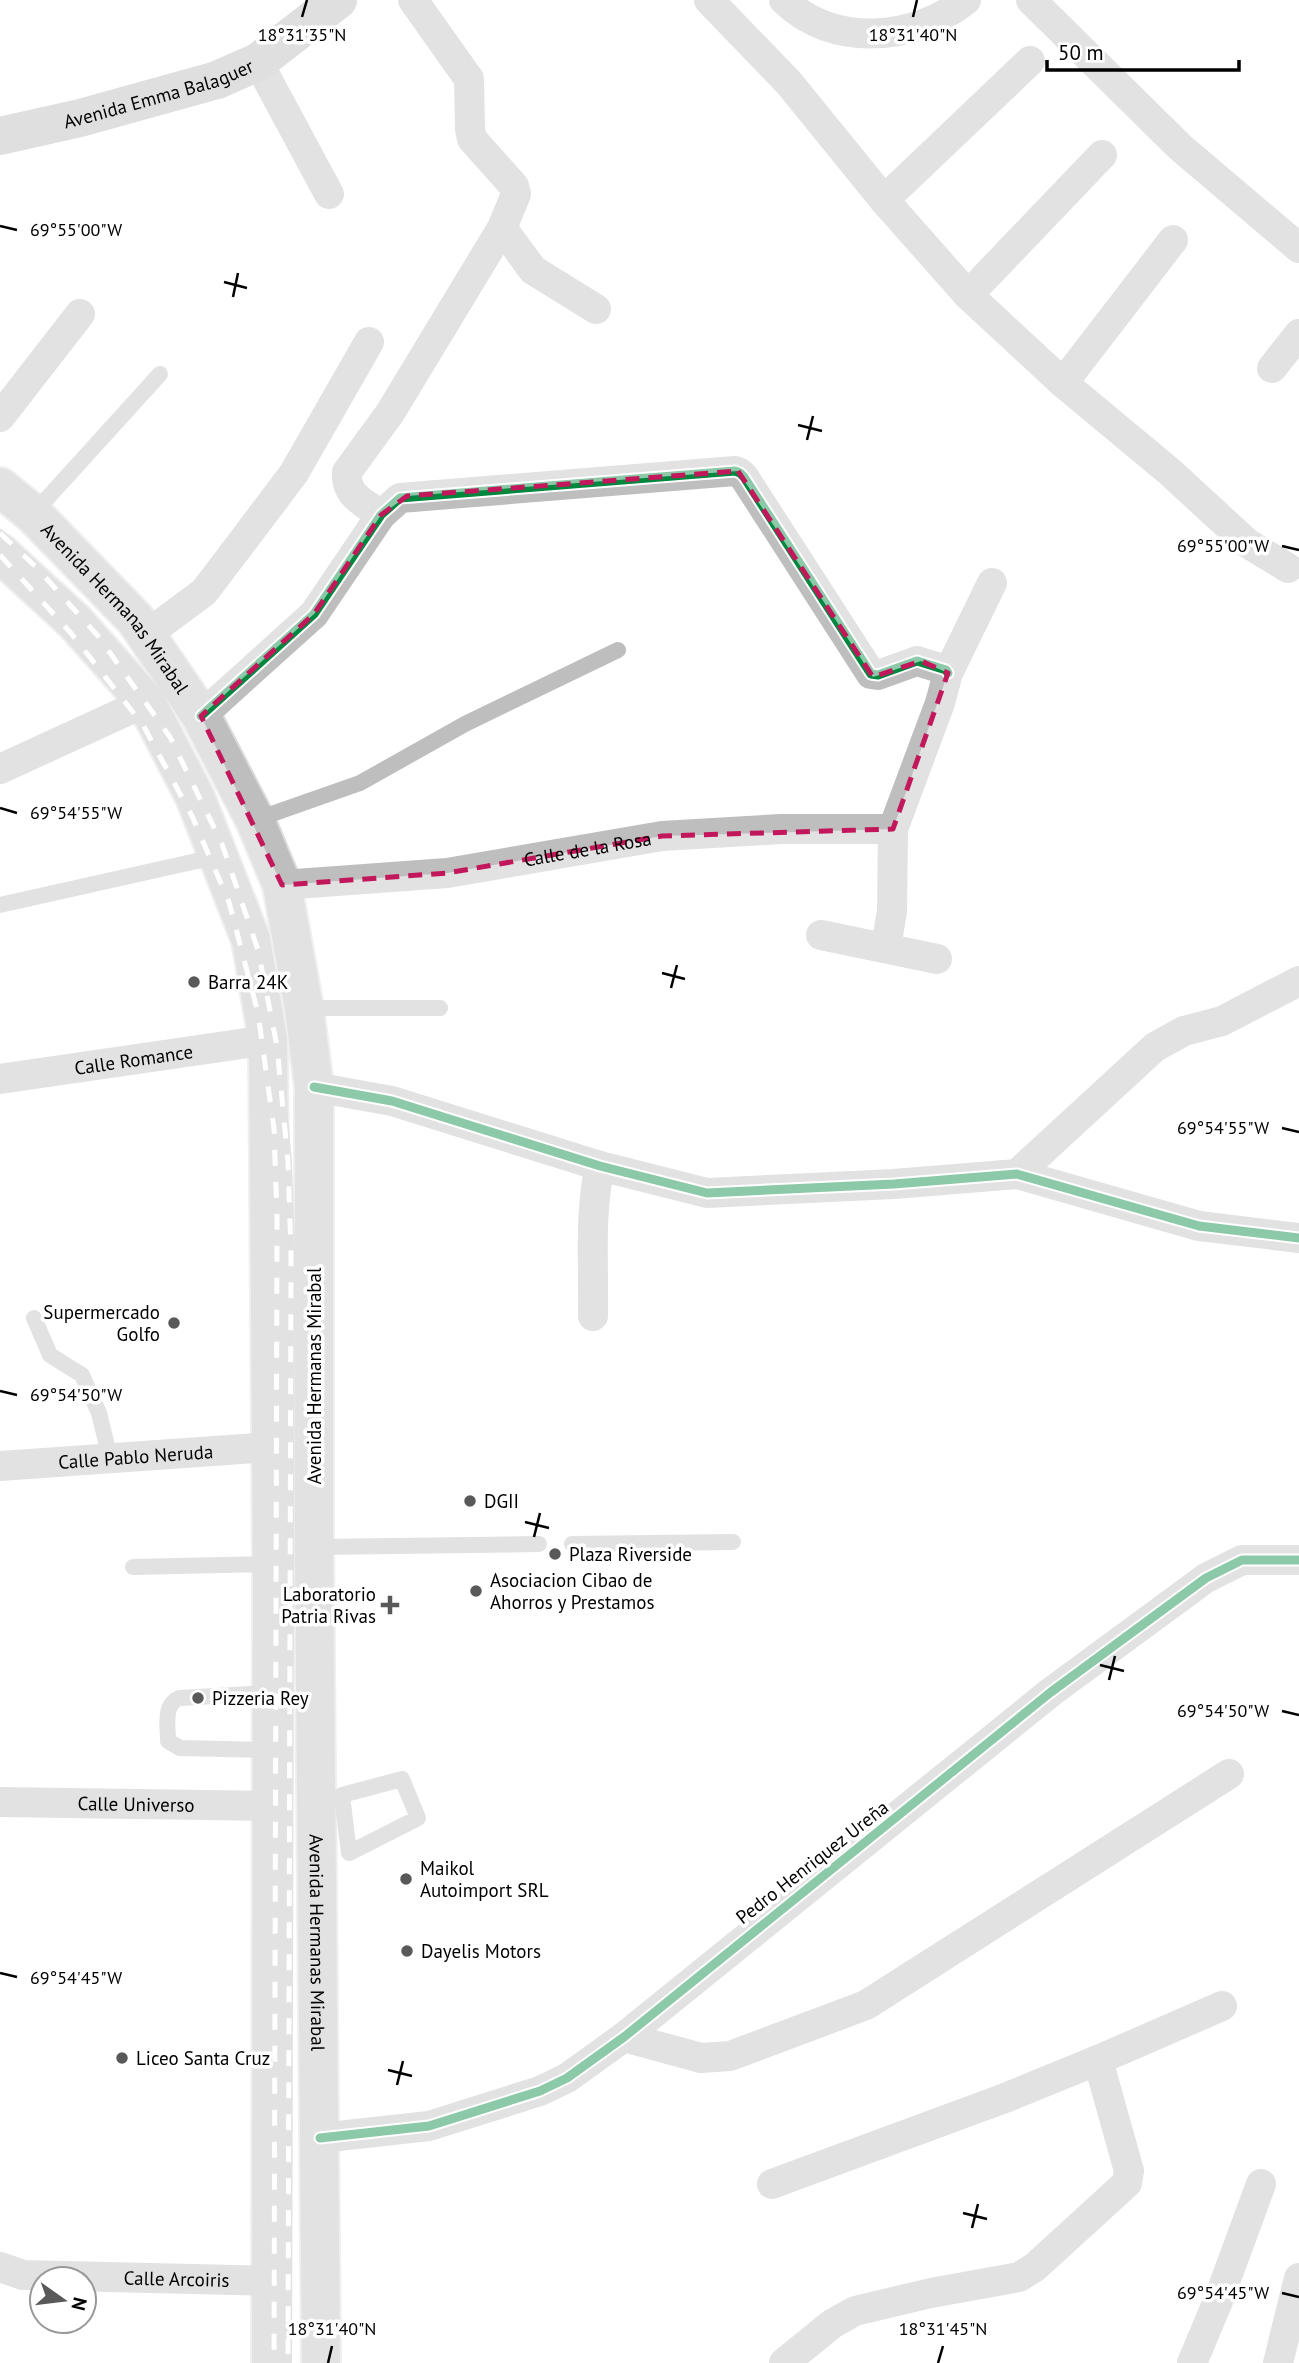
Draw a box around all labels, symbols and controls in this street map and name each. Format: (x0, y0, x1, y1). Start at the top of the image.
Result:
text: 18°31'35"N (258, 23, 346, 46)
text: 18°31'40"N (869, 23, 957, 46)
scale bar (1047, 28, 1240, 72)
text: 50 m (1058, 39, 1104, 66)
street label: Avenida Emma Balaguer (61, 53, 257, 133)
text: 69°55'00"W (30, 218, 122, 241)
street label: Avenida Hermanas Mirabal (36, 518, 194, 699)
text: 69°55'00"W (1177, 534, 1269, 557)
text: 69°54'55"W (30, 801, 122, 824)
street label: Calle de la Rosa (522, 826, 653, 872)
place label: Barra 24K (208, 970, 288, 994)
marker: Barra 24K (186, 974, 202, 990)
street label: Calle Romance (73, 1039, 194, 1080)
text: 69°54'55"W (1177, 1116, 1269, 1139)
street label: Avenida Hermanas Mirabal (302, 1267, 326, 1485)
place label: Supermercado Golfo (43, 1300, 160, 1346)
marker: Supermercado Golfo (166, 1315, 182, 1331)
text: 69°54'50"W (30, 1383, 122, 1406)
street label: Calle Pablo Neruda (57, 1439, 214, 1474)
place label: DGII (484, 1489, 519, 1513)
marker: DGII (462, 1493, 478, 1509)
place label: Plaza Riverside (569, 1542, 692, 1566)
marker: Plaza Riverside (547, 1546, 563, 1562)
place label: Asociacion Cibao de Ahorros y Prestamos (490, 1568, 654, 1614)
place label: Laboratorio Patria Rivas (281, 1582, 376, 1628)
marker: Asociacion Cibao de Ahorros y Prestamos (468, 1583, 484, 1599)
marker: Laboratorio Patria Rivas (382, 1597, 398, 1613)
place label: Pizzeria Rey (212, 1686, 309, 1710)
marker: Pizzeria Rey (190, 1690, 206, 1706)
text: 69°54'50"W (1177, 1699, 1269, 1722)
street label: Calle Universo (77, 1791, 195, 1817)
street label: Pedro Henriquez Ureña (731, 1795, 893, 1929)
street label: Avenida Hermanas Mirabal (304, 1834, 330, 2052)
place label: Maikol Autoimport SRL (420, 1856, 549, 1902)
marker: Maikol Autoimport SRL (398, 1871, 414, 1887)
place label: Dayelis Motors (421, 1939, 541, 1963)
marker: Dayelis Motors (399, 1943, 415, 1959)
text: 69°54'45"W (30, 1966, 122, 1989)
place label: Liceo Santa Cruz (136, 2046, 270, 2070)
marker: Liceo Santa Cruz (114, 2050, 130, 2066)
north arrow (28, 2265, 98, 2335)
street label: Calle Arcoiris (123, 2265, 230, 2292)
text: 69°54'45"W (1177, 2281, 1269, 2304)
text: N (66, 2295, 93, 2313)
text: 18°31'40"N (288, 2317, 376, 2340)
text: 18°31'45"N (899, 2317, 987, 2340)

